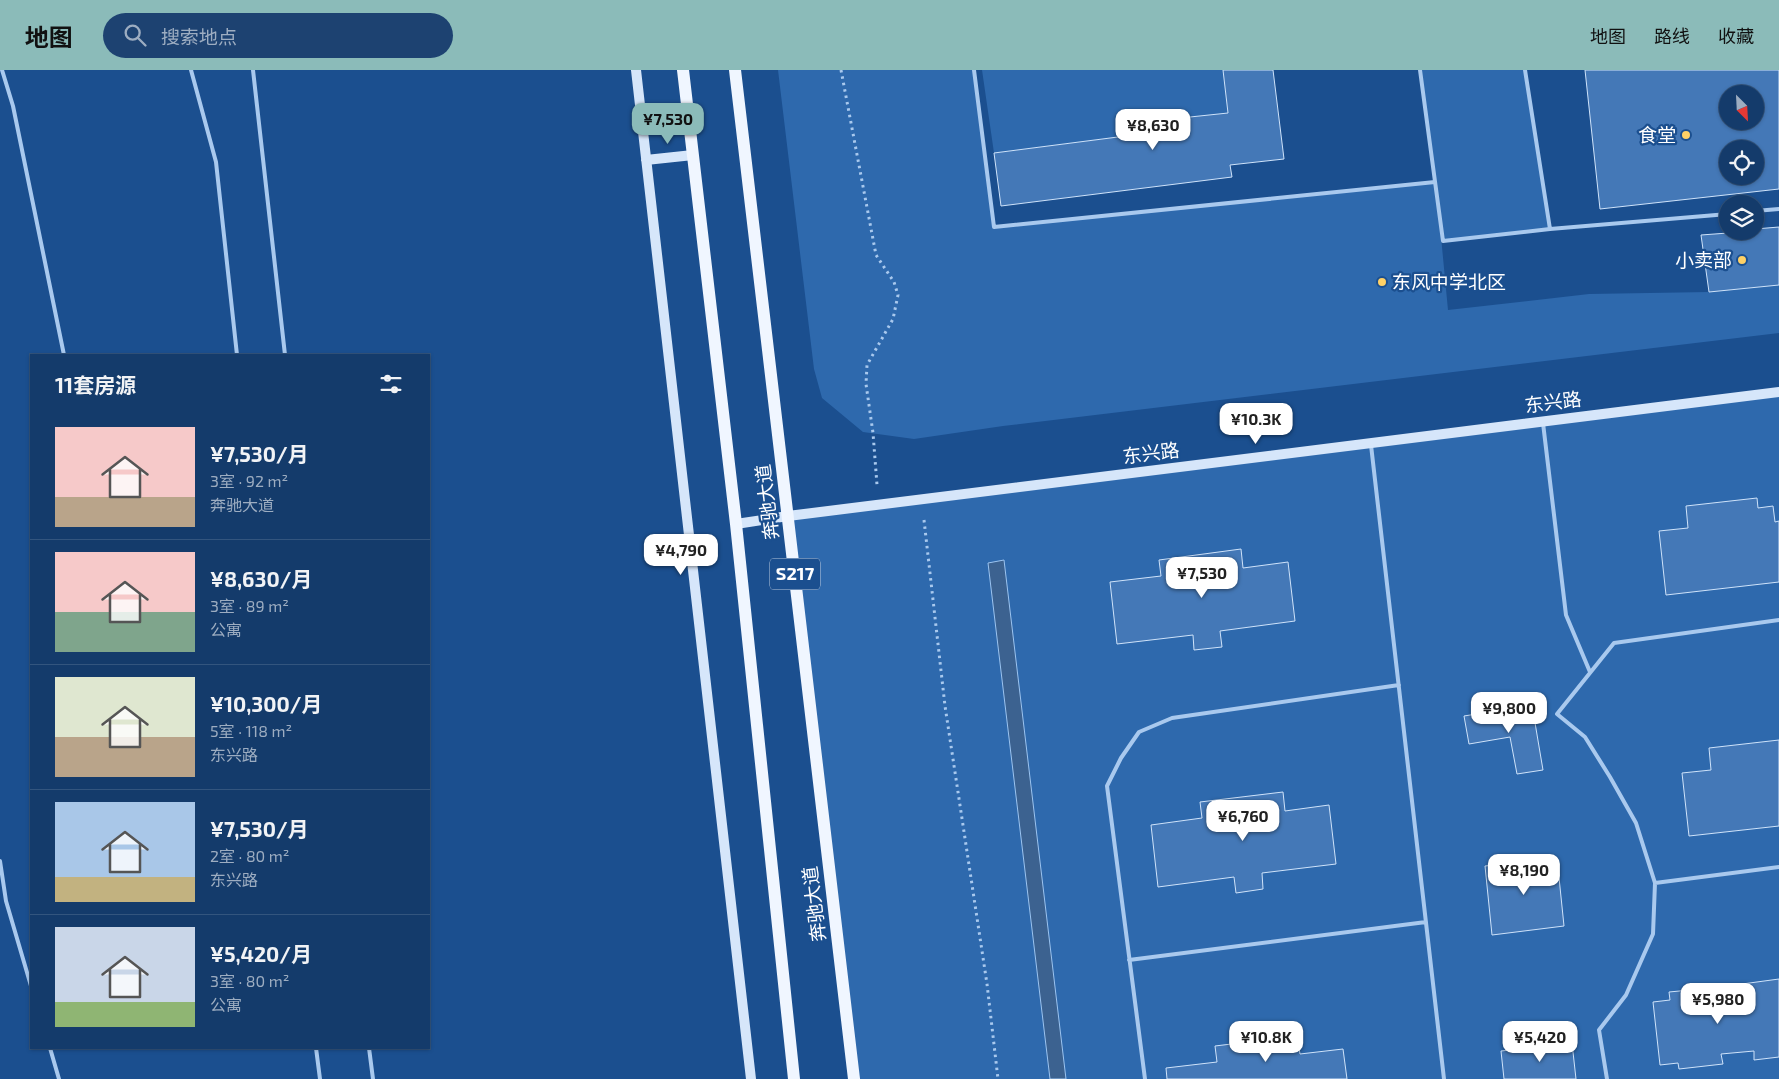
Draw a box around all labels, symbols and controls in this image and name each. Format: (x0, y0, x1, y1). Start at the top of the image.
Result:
search box (103, 13, 453, 58)
icon: search (121, 21, 149, 49)
text: 地图 (25, 22, 73, 51)
text: 搜索地点 (161, 25, 237, 48)
text: 地图 (1590, 25, 1626, 47)
text: 路线 (1654, 25, 1690, 47)
text: 收藏 (1718, 25, 1754, 47)
north arrow (1719, 85, 1764, 130)
map controls (1719, 85, 1764, 240)
pin: ¥7,530 (627, 102, 709, 145)
pin: ¥8,630 (1112, 108, 1194, 151)
text: ¥7,530 (643, 109, 693, 128)
text: ¥8,630 (1126, 115, 1180, 134)
place label: 食堂 (1638, 123, 1676, 146)
marker: 食堂 (1680, 129, 1692, 141)
button: locate (1719, 140, 1764, 185)
button: layers (1719, 195, 1764, 240)
place label: 小卖部 (1675, 248, 1732, 271)
marker: 小卖部 (1736, 254, 1748, 266)
place label: 东风中学北区 (1392, 270, 1506, 293)
marker: 东风中学北区 (1376, 276, 1388, 288)
icon: filters (377, 370, 405, 398)
text: 11套房源 (55, 372, 136, 397)
street label: 东兴路 (1523, 387, 1583, 416)
pin: ¥10.3K (1215, 402, 1297, 445)
text: ¥10.3K (1231, 409, 1281, 428)
street label: 东兴路 (1121, 438, 1181, 467)
text: ¥7,530/月 (210, 441, 309, 466)
icon: home (95, 447, 155, 507)
street label: 奔驰大道 (750, 463, 783, 541)
text: 3室 · 92 m² (210, 471, 288, 490)
text: 奔驰大道 (210, 495, 274, 514)
pin: ¥4,790 (640, 534, 722, 576)
text: ¥4,790 (655, 540, 707, 559)
pin: ¥7,530 (1161, 556, 1243, 599)
road number: S217 (770, 558, 820, 590)
text: ¥7,530 (1177, 563, 1227, 582)
text: ¥8,630/月 (210, 566, 312, 591)
icon: home (95, 572, 155, 632)
text: 3室 · 89 m² (210, 596, 289, 615)
text: 公寓 (210, 620, 242, 639)
text: ¥10,300/月 (210, 691, 322, 716)
pin: ¥9,800 (1468, 692, 1550, 734)
icon: home (95, 697, 155, 757)
text: ¥9,800 (1482, 698, 1536, 717)
text: 5室 · 118 m² (210, 721, 292, 740)
text: 东兴路 (210, 745, 258, 764)
pin: ¥6,760 (1202, 800, 1284, 842)
text: ¥6,760 (1217, 806, 1269, 825)
text: ¥7,530/月 (210, 816, 309, 841)
icon: home (95, 822, 155, 882)
text: 2室 · 80 m² (210, 846, 289, 865)
pin: ¥8,190 (1483, 854, 1565, 896)
text: ¥8,190 (1499, 860, 1549, 879)
street label: 奔驰大道 (797, 865, 830, 943)
text: 东兴路 (210, 870, 258, 889)
text: ¥5,420/月 (210, 941, 312, 966)
icon: home (95, 947, 155, 1007)
text: 3室 · 80 m² (210, 971, 289, 990)
pin: ¥5,980 (1677, 982, 1759, 1025)
text: ¥5,980 (1692, 989, 1744, 1008)
text: 公寓 (210, 995, 242, 1014)
pin: ¥10.8K (1225, 1020, 1307, 1063)
pin: ¥5,420 (1499, 1020, 1581, 1063)
text: ¥10.8K (1240, 1027, 1292, 1046)
text: ¥5,420 (1514, 1027, 1566, 1046)

